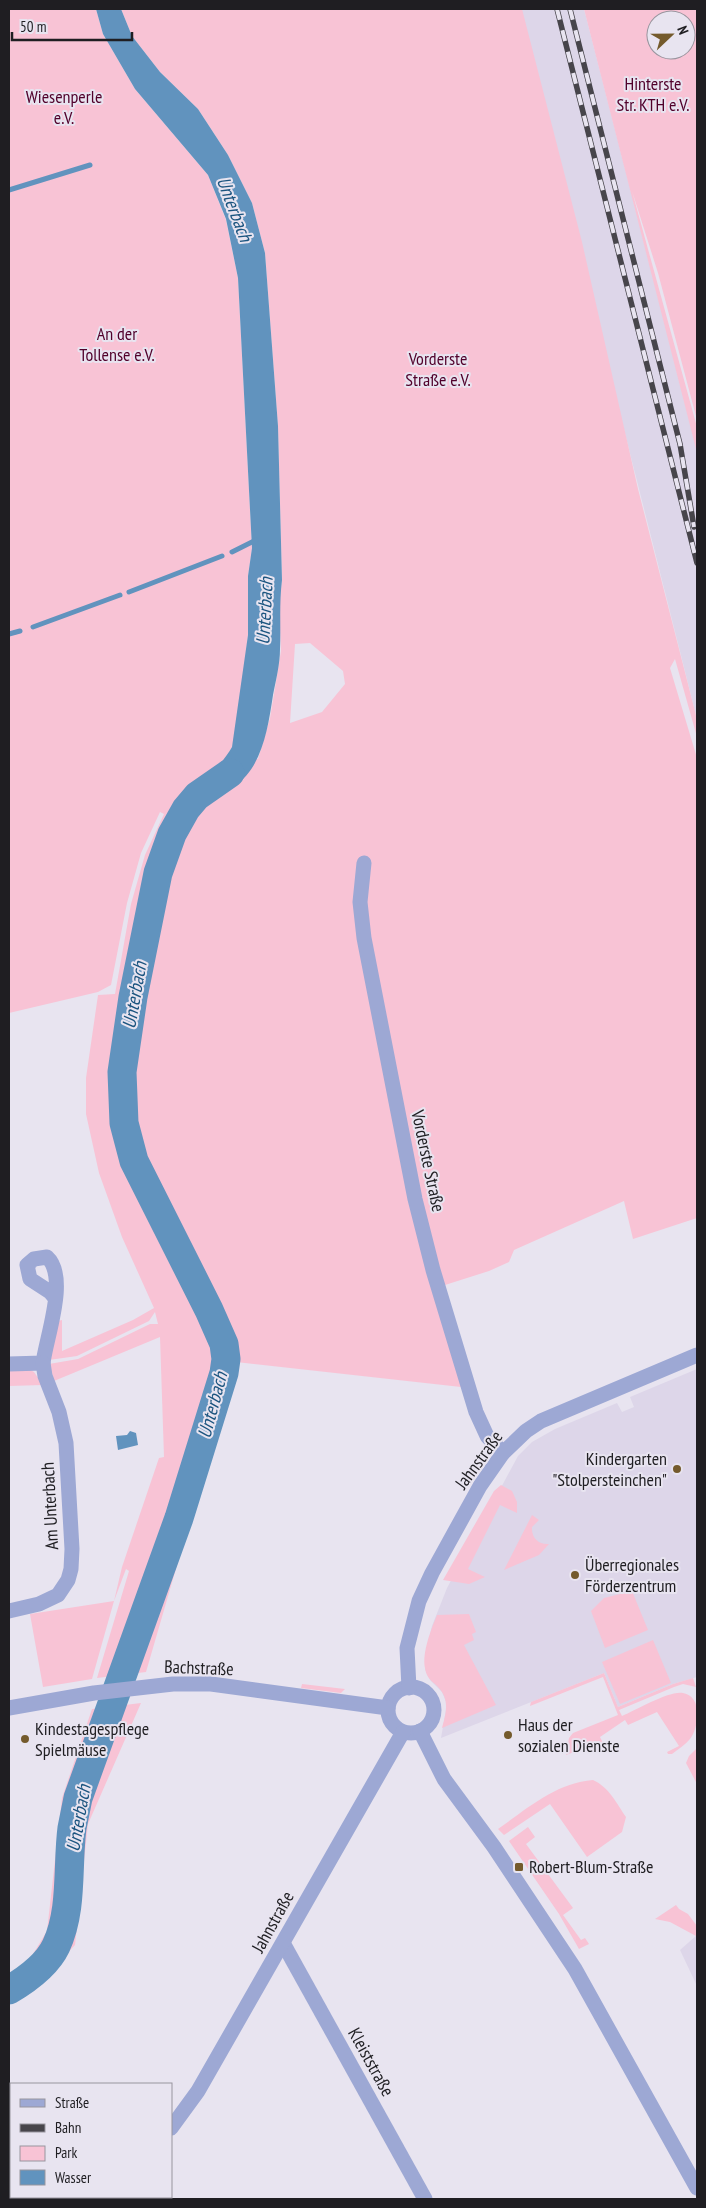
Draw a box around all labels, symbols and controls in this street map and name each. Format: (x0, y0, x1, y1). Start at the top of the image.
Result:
scale bar (12, 10, 132, 42)
north arrow (646, 10, 696, 60)
text: 50 m (20, 17, 46, 36)
text: N (673, 23, 693, 37)
park label: Hinterste Str. KTH e.V. (617, 72, 689, 116)
park label: Wiesenperle e.V. (26, 85, 102, 129)
water label: Unterbach (212, 173, 259, 246)
park label: An der Tollense e.V. (79, 322, 155, 366)
park label: Vorderste Straße e.V. (405, 347, 471, 391)
water label: Unterbach (250, 575, 278, 645)
water label: Unterbach (116, 958, 152, 1030)
street label: Vorderste Straße (406, 1107, 450, 1214)
water label: Unterbach (192, 1368, 233, 1441)
street label: Jahnstraße (449, 1426, 508, 1494)
place label: Kindergarten "Stolpersteinchen" (552, 1447, 667, 1491)
street label: Am Unterbach (36, 1462, 63, 1550)
marker: Kindergarten "Stolpersteinchen" (671, 1463, 683, 1475)
place label: Überregionales Förderzentrum (585, 1553, 679, 1597)
marker: Überregionales Förderzentrum (569, 1569, 581, 1581)
street label: Bachstraße (164, 1655, 234, 1680)
place label: Haus der sozialen Dienste (518, 1713, 620, 1757)
place label: Kindestagespflege Spielmäuse (35, 1717, 149, 1761)
marker: Haus der sozialen Dienste (502, 1729, 514, 1741)
marker: Kindestagespflege Spielmäuse (19, 1733, 31, 1745)
water label: Unterbach (60, 1781, 96, 1853)
place label: Robert-Blum-Straße (529, 1855, 654, 1878)
marker: Robert-Blum-Straße (513, 1861, 525, 1873)
street label: Jahnstraße (246, 1887, 299, 1957)
street label: Kleiststraße (343, 2023, 400, 2100)
legend (10, 2083, 172, 2198)
text: Straße (55, 2093, 89, 2112)
text: Bahn (55, 2118, 81, 2137)
text: Park (55, 2143, 77, 2162)
text: Wasser (55, 2168, 92, 2187)

